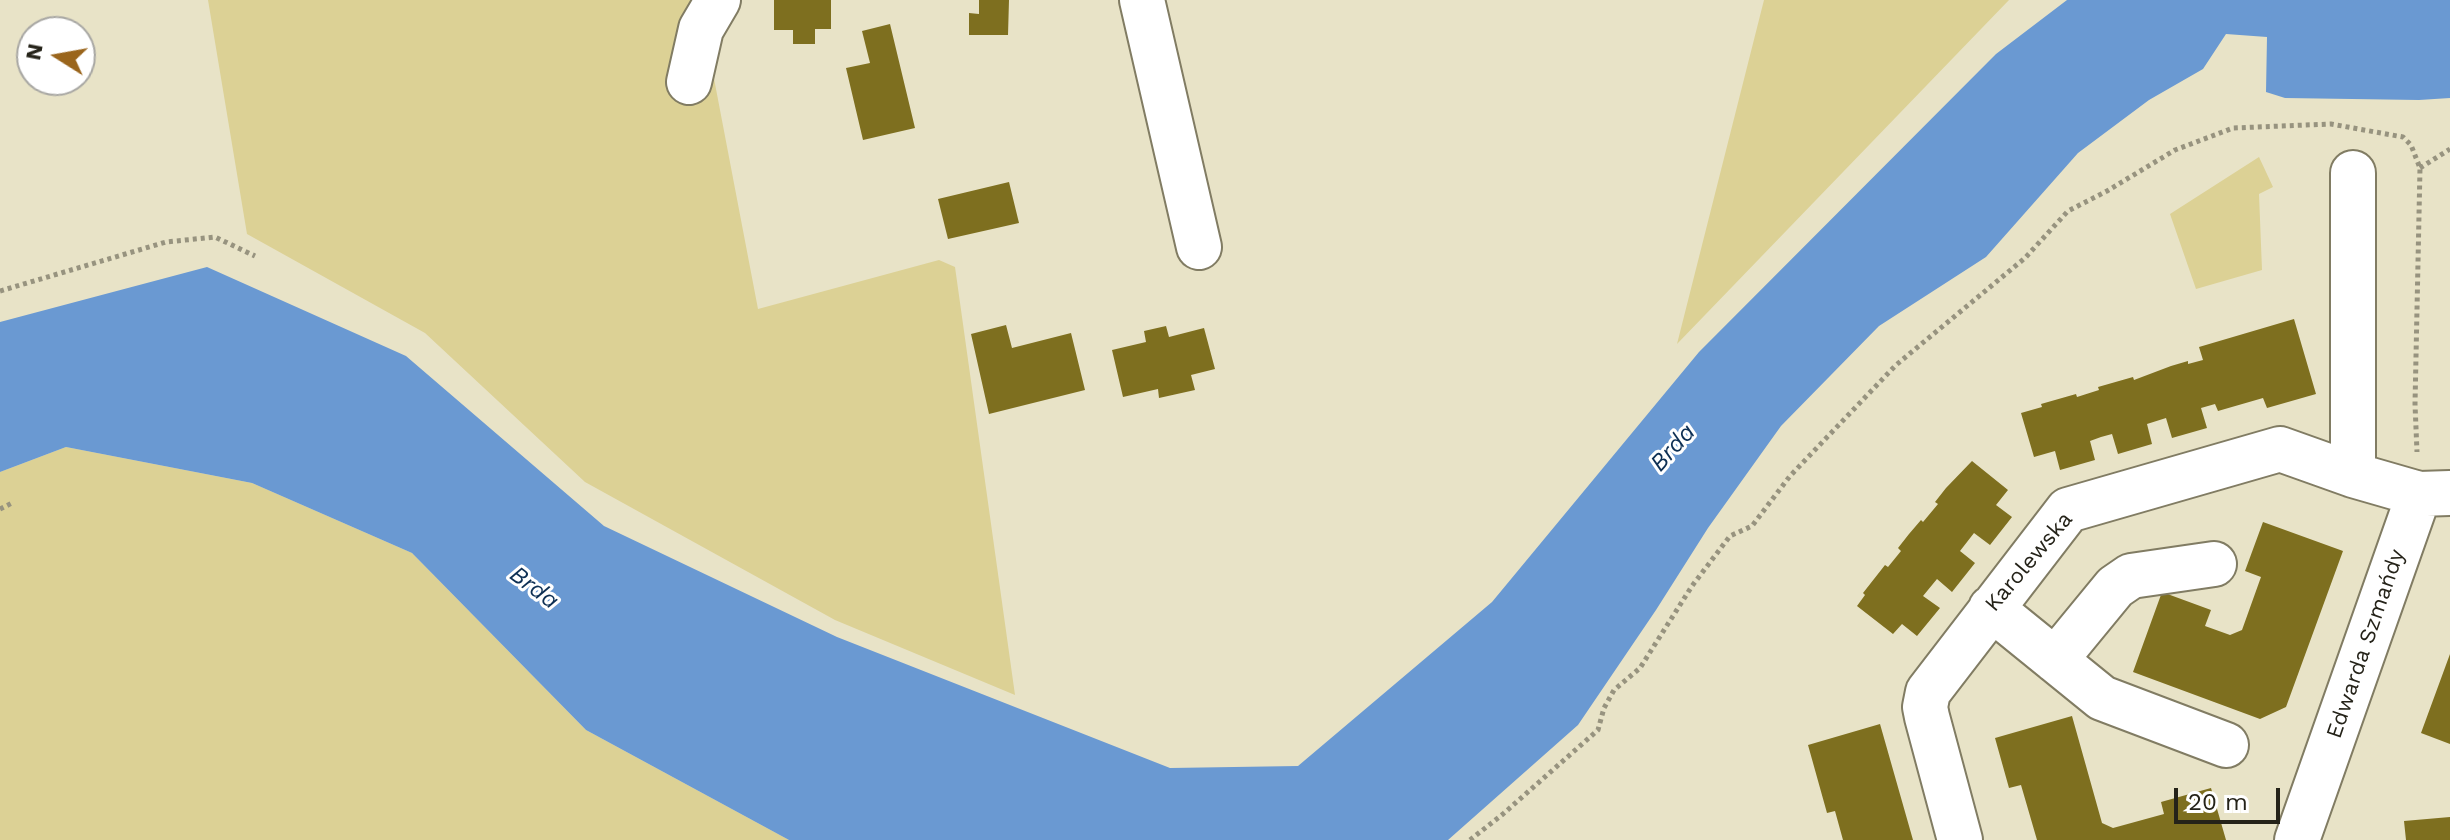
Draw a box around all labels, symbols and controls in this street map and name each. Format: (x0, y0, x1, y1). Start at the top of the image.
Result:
north arrow (16, 16, 96, 96)
text: N (20, 41, 48, 62)
water label: Brda (1644, 418, 1702, 478)
street label: Karolewska (1980, 507, 2078, 617)
street label: Edwarda Szmańdy (2321, 546, 2411, 742)
water label: Brda (504, 560, 564, 616)
scale bar (2178, 772, 2284, 822)
text: 20 m (2188, 788, 2248, 816)

